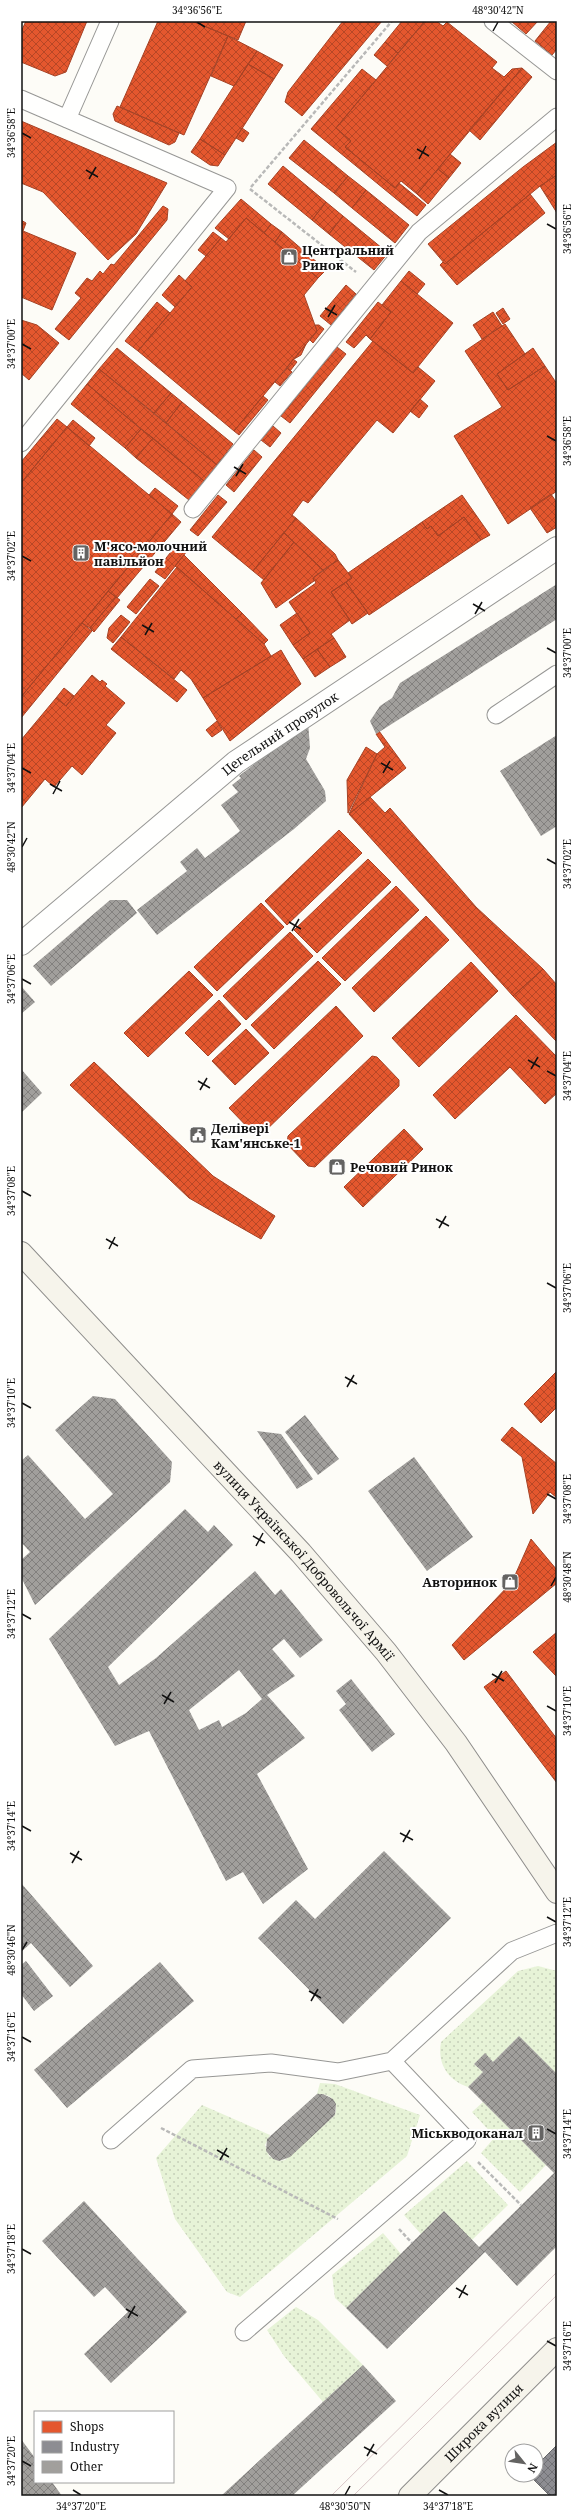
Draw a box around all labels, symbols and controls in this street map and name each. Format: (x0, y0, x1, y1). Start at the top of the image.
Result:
text: 34°36'56"E (172, 3, 222, 17)
text: 48°30'42"N (472, 3, 524, 17)
text: 34°36'58"E (4, 108, 18, 158)
text: 34°36'56"E (560, 204, 574, 254)
place label: Центральний Ринок (302, 241, 394, 274)
shop icon: Центральний Ринок (279, 247, 299, 267)
text: 34°37'00"E (4, 319, 18, 369)
text: 34°36'58"E (560, 416, 574, 466)
text: 34°37'02"E (4, 531, 18, 581)
place label: М'ясо-молочний павільйон (94, 537, 207, 570)
building icon: М'ясо-молочний павільйон (71, 543, 91, 563)
text: 34°37'00"E (560, 628, 574, 678)
street label: Цегельний провулок (218, 687, 342, 779)
text: 34°37'04"E (4, 743, 18, 793)
text: 48°30'42"N (4, 821, 18, 873)
text: 34°37'02"E (560, 839, 574, 889)
text: 34°37'06"E (4, 954, 18, 1004)
text: 34°37'04"E (560, 1051, 574, 1101)
place label: Делівері Кам'янське-1 (211, 1119, 301, 1152)
public building icon: Делівері Кам'янське-1 (188, 1125, 208, 1145)
shop icon: Речовий Ринок (327, 1157, 347, 1177)
place label: Речовий Ринок (350, 1158, 454, 1176)
text: 34°37'08"E (4, 1166, 18, 1216)
text: 34°37'06"E (560, 1263, 574, 1313)
text: 34°37'10"E (4, 1378, 18, 1428)
street label: вулиця Української Добровольчої Армії (210, 1456, 399, 1665)
text: 34°37'08"E (560, 1474, 574, 1524)
text: 48°30'48"N (560, 1551, 574, 1603)
shop icon: Авторинок (500, 1572, 520, 1592)
place label: Авторинок (422, 1573, 498, 1591)
text: 34°37'12"E (4, 1589, 18, 1639)
text: 34°37'10"E (560, 1686, 574, 1736)
text: 34°37'14"E (4, 1801, 18, 1851)
text: 34°37'12"E (560, 1897, 574, 1947)
text: 48°30'46"N (4, 1924, 18, 1976)
text: 34°37'16"E (4, 2012, 18, 2062)
text: 34°37'14"E (560, 2109, 574, 2159)
building icon: Міськводоканал (526, 2123, 546, 2143)
place label: Міськводоканал (411, 2124, 523, 2142)
text: 34°37'18"E (4, 2224, 18, 2274)
text: 34°37'16"E (560, 2321, 574, 2371)
street label: Широка вулиця (440, 2379, 527, 2466)
legend (34, 2411, 174, 2483)
text: Shops (70, 2418, 104, 2435)
text: 34°37'20"E (4, 2436, 18, 2486)
text: Industry (70, 2438, 119, 2455)
north arrow (504, 2443, 544, 2483)
text: Other (70, 2458, 103, 2475)
text: N (524, 2461, 542, 2476)
text: 34°37'20"E (56, 2499, 106, 2513)
text: 48°30'50"N (319, 2499, 371, 2513)
text: 34°37'18"E (423, 2499, 473, 2513)

